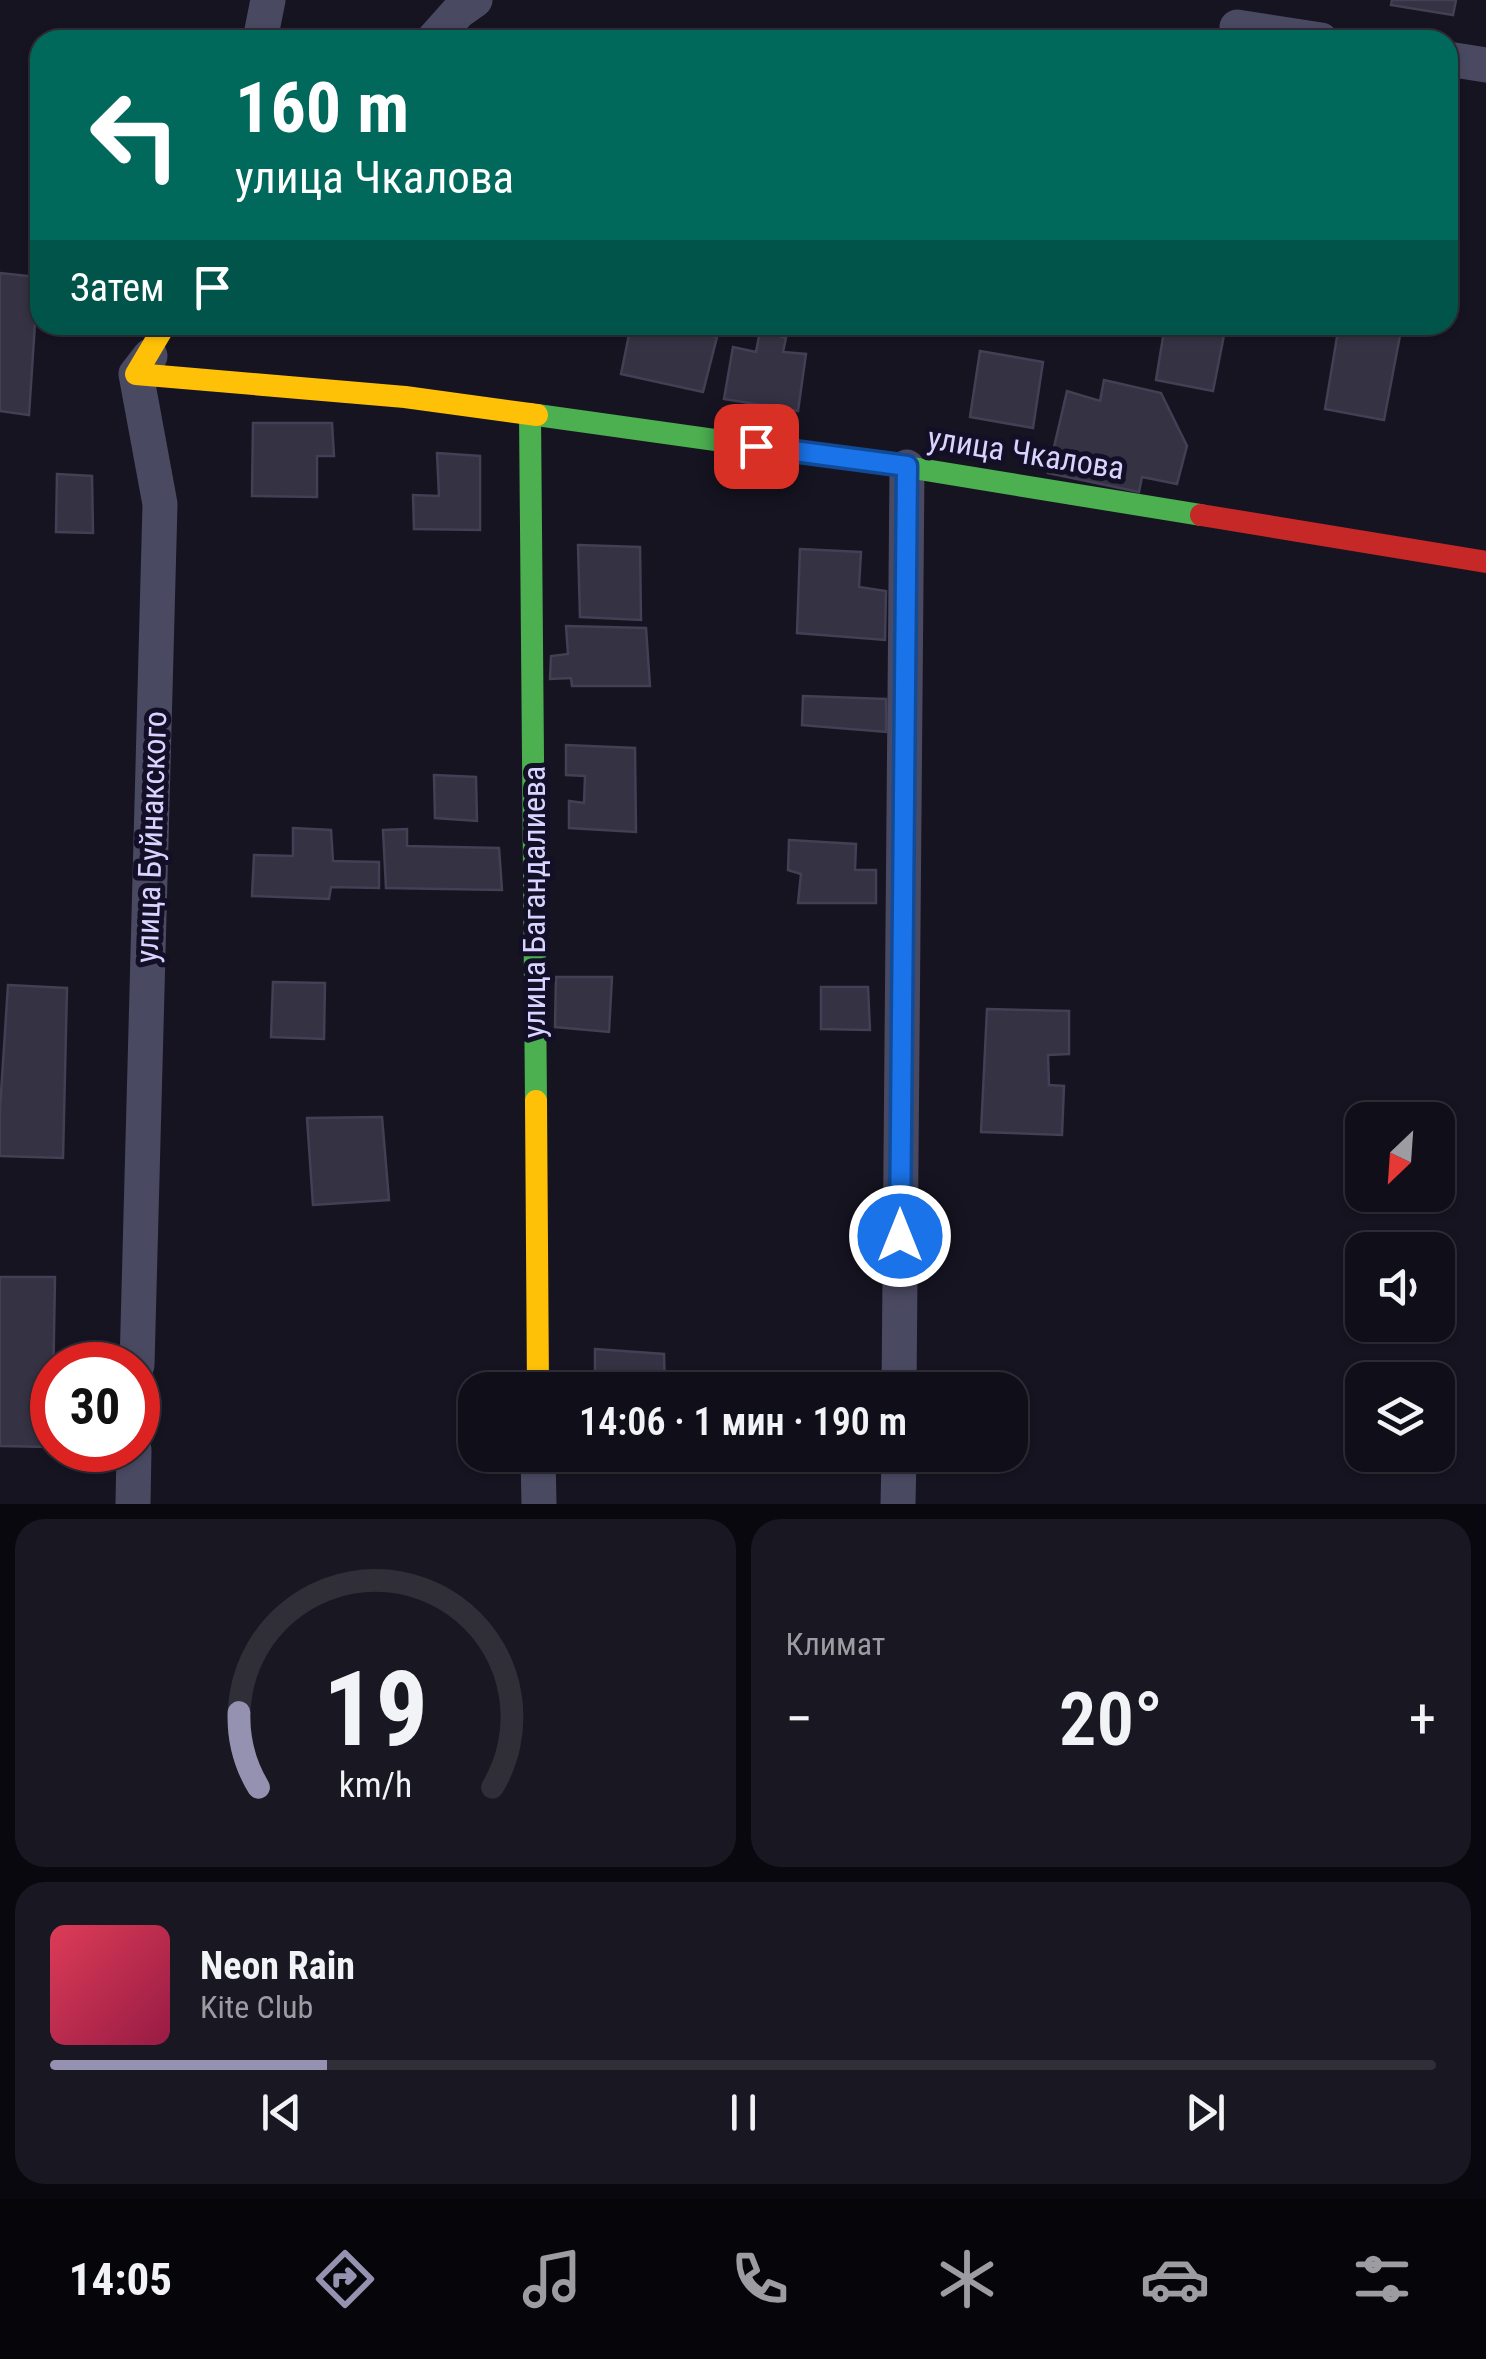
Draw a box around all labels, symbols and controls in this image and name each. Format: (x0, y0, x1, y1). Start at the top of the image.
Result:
text: 160 m (235, 67, 409, 149)
icon: left (70, 70, 200, 200)
text: улица Чкалова (235, 151, 514, 204)
icon: arrive (185, 260, 240, 315)
text: Затем (70, 266, 165, 310)
pin (714, 404, 799, 489)
icon: arrive (729, 419, 784, 474)
street label: улица Чкалова (925, 419, 1127, 487)
street label: улица Буйнакского (128, 710, 174, 964)
street label: улица Багандалиева (515, 766, 553, 1038)
north arrow (1345, 1102, 1455, 1212)
map controls (1345, 1102, 1455, 1472)
position arrow (848, 1184, 952, 1288)
button: sound (1345, 1232, 1455, 1342)
speed limit sign: 30 (30, 1342, 160, 1472)
button: layers (1345, 1362, 1455, 1472)
text: 14:06 · 1 мин · 190 m (579, 1400, 907, 1444)
text: Климат (786, 1625, 885, 1663)
text: 19 (323, 1649, 428, 1770)
text: 20° (1059, 1675, 1163, 1763)
text: − (786, 1687, 813, 1751)
text: + (1409, 1687, 1436, 1751)
text: km/h (338, 1764, 412, 1806)
text: Neon Rain (200, 1944, 355, 1988)
text: Kite Club (200, 1988, 313, 2026)
icon: previous (254, 2085, 309, 2140)
icon: pause (716, 2085, 771, 2140)
icon: next (1178, 2085, 1233, 2140)
icon: directions (310, 2244, 380, 2314)
icon: music (517, 2244, 587, 2314)
icon: phone (725, 2244, 795, 2314)
icon: climate (932, 2244, 1002, 2314)
icon: car (1140, 2244, 1210, 2314)
icon: filters (1347, 2244, 1417, 2314)
text: 14:05 (69, 2253, 172, 2306)

